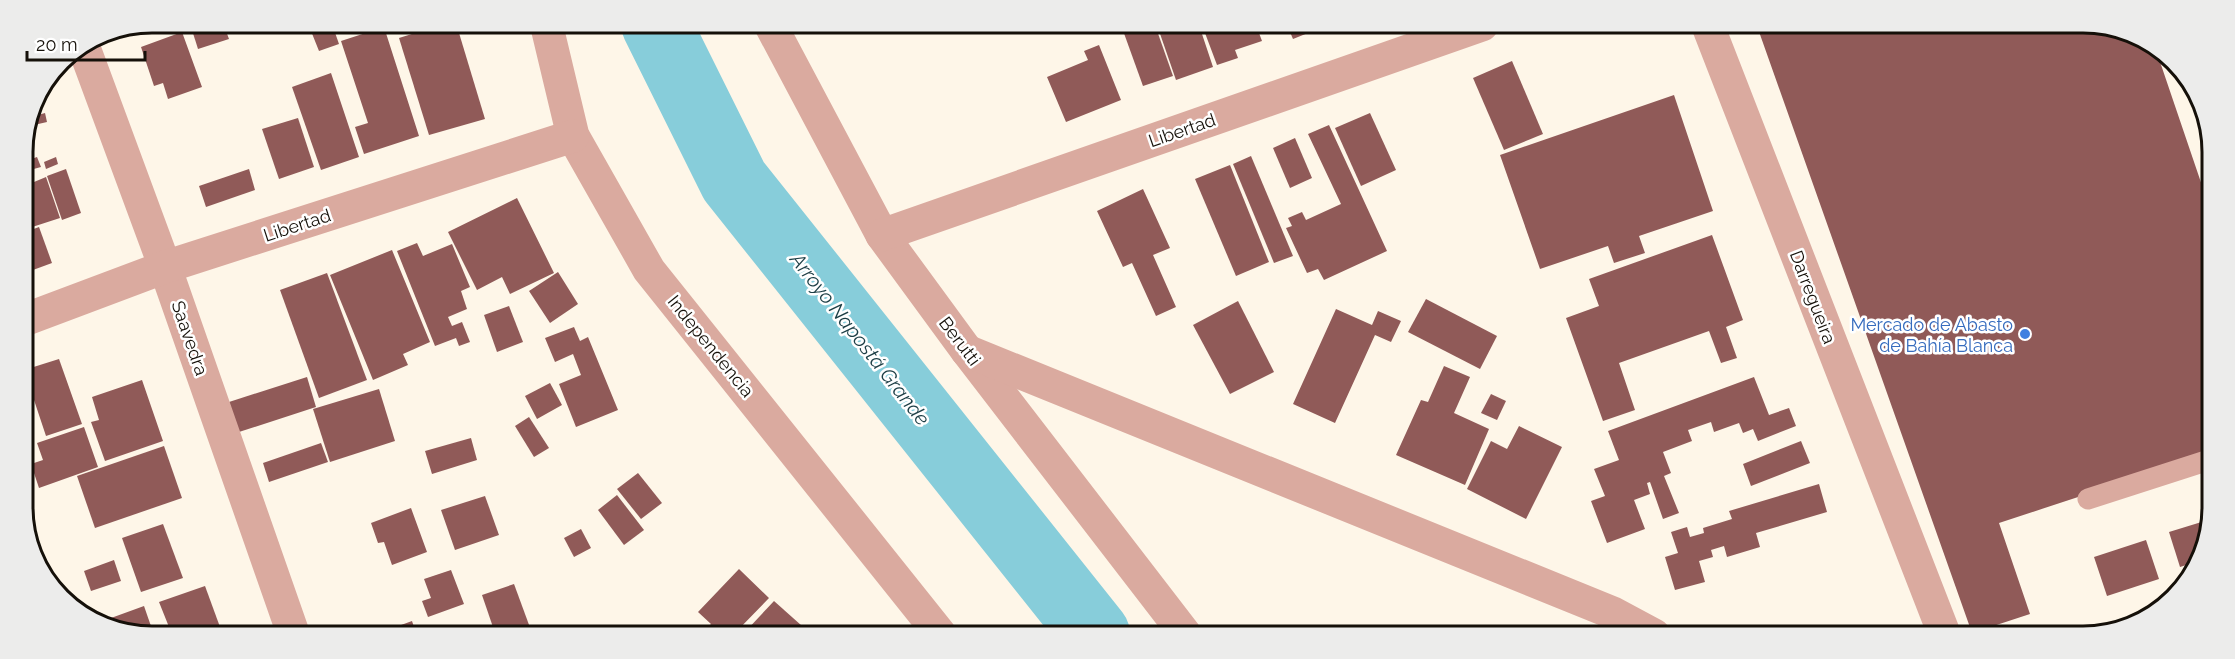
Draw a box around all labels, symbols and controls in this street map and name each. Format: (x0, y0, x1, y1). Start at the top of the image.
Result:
scale bar (27, 24, 146, 62)
text: 20 m (36, 34, 78, 55)
street label: Libertad (1146, 109, 1218, 151)
street label: Libertad (261, 204, 333, 246)
water label: Arroyo Napostá Grande (785, 247, 935, 430)
street label: Darregueira (1786, 248, 1840, 346)
street label: Independencia (664, 291, 758, 401)
street label: Saavedra (167, 298, 213, 378)
street label: Berutti (935, 312, 985, 370)
place label: Mercado de Abasto de Bahía Blanca (1850, 314, 2013, 356)
marker: Mercado de Abasto de Bahía Blanca (2018, 327, 2032, 341)

